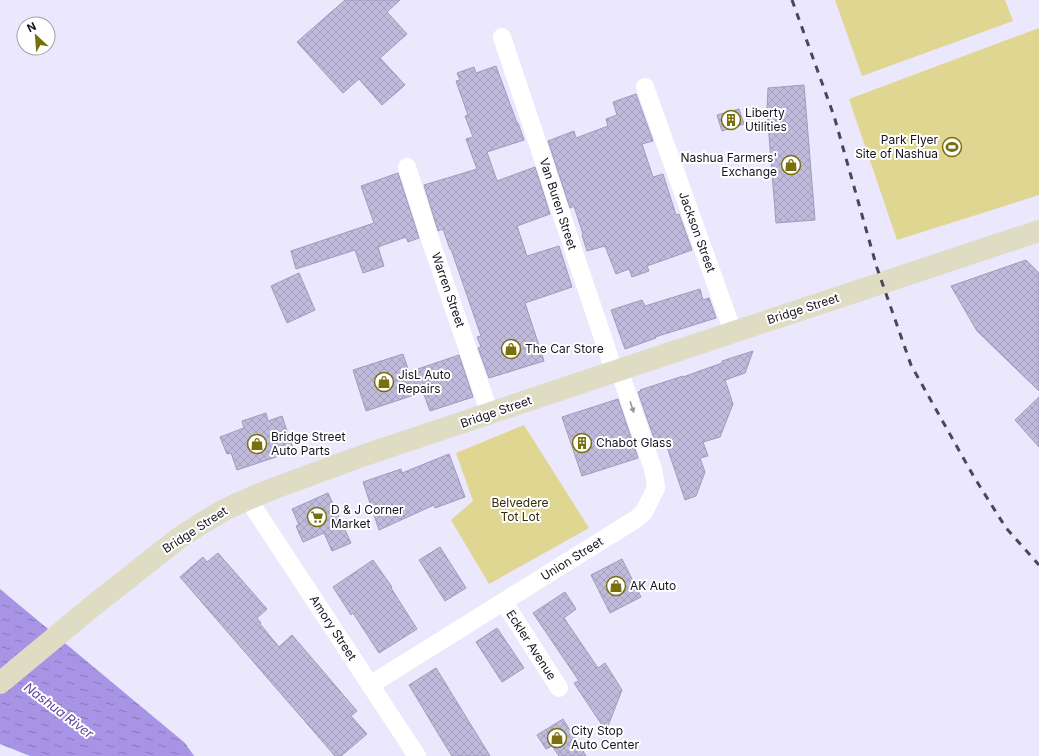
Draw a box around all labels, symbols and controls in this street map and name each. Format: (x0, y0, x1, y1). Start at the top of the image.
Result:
north arrow (16, 16, 56, 56)
text: N (25, 19, 38, 35)
place label: Liberty Utilities (745, 105, 787, 134)
building icon: Liberty Utilities (720, 109, 742, 131)
place label: Park Flyer Site of Nashua (855, 132, 938, 161)
sports icon: Park Flyer Site of Nashua (941, 136, 963, 158)
place label: Nashua Farmers' Exchange (680, 150, 777, 179)
shop icon: Nashua Farmers' Exchange (780, 154, 802, 176)
street label: Van Buren Street (537, 156, 580, 252)
street label: Jackson Street (676, 189, 719, 274)
street label: Warren Street (429, 250, 468, 329)
street label: Bridge Street (765, 290, 841, 327)
shop icon: The Car Store (500, 338, 522, 360)
place label: The Car Store (525, 341, 604, 356)
place label: JisL Auto Repairs (398, 367, 451, 396)
shop icon: JisL Auto Repairs (373, 371, 395, 393)
street label: Bridge Street (458, 392, 534, 431)
one-way arrow (629, 401, 635, 413)
place label: Bridge Street Auto Parts (271, 429, 345, 458)
building icon: Chabot Glass (571, 432, 593, 454)
shop icon: Bridge Street Auto Parts (246, 433, 268, 455)
place label: Chabot Glass (596, 435, 672, 450)
park label: Belvedere Tot Lot (492, 495, 548, 524)
place label: D & J Corner Market (331, 502, 404, 531)
street label: Bridge Street (159, 503, 230, 556)
supermarket icon: D & J Corner Market (306, 506, 328, 528)
street label: Union Street (538, 534, 606, 584)
shop icon: AK Auto (605, 575, 627, 597)
place label: AK Auto (630, 578, 676, 593)
street label: Amory Street (307, 592, 360, 663)
street label: Eckler Avenue (503, 607, 560, 683)
water label: Nashua River (21, 679, 98, 742)
place label: City Stop Auto Center (571, 723, 639, 752)
shop icon: City Stop Auto Center (546, 727, 568, 749)

